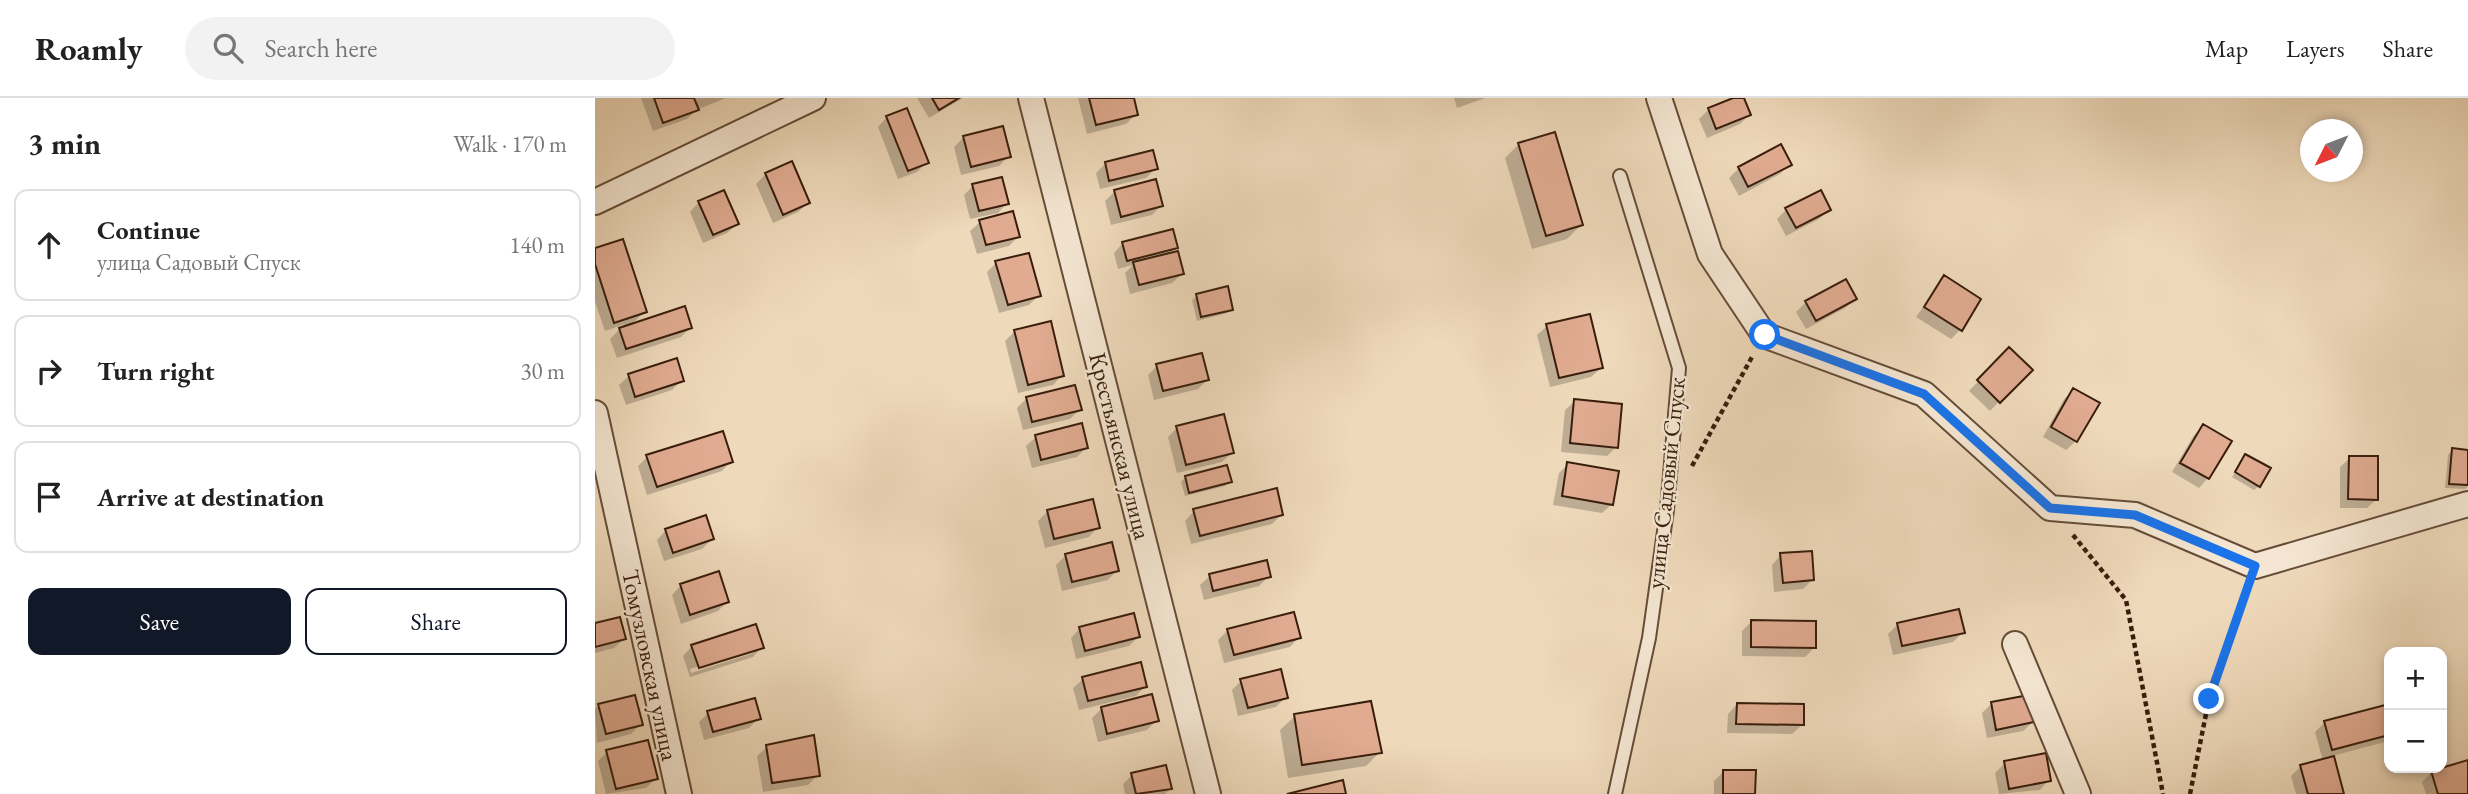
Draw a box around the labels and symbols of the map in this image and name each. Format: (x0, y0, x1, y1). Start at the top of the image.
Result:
north arrow (2300, 119, 2363, 182)
route start (1749, 319, 1780, 350)
street label: Крестьянская улица (1082, 349, 1159, 543)
street label: улица Садовый Спуск (1639, 375, 1692, 590)
street label: Томузловская улица (615, 567, 686, 764)
route end (2193, 683, 2224, 714)

